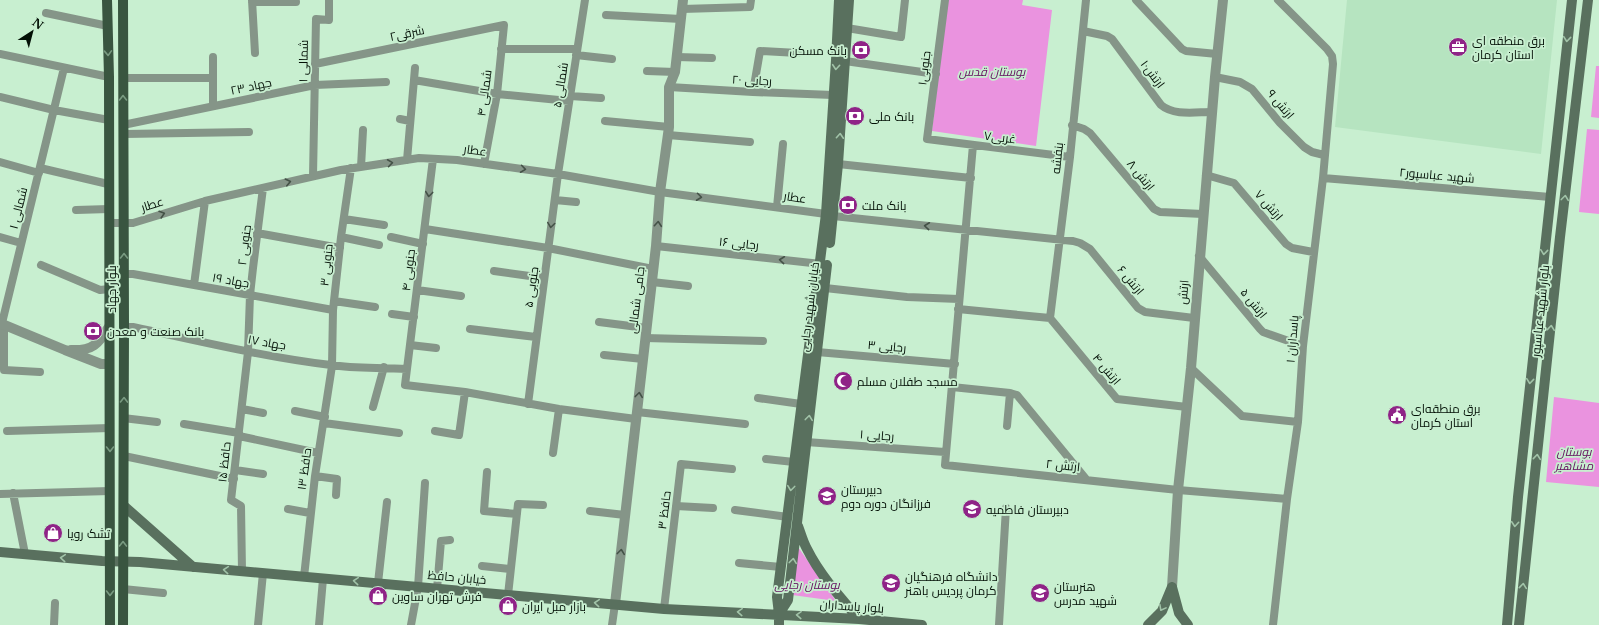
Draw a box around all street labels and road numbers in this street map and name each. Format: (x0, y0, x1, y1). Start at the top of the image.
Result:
street label: شرقی۲ (388, 22, 426, 44)
street label: شمالی ۱ (295, 39, 311, 82)
street label: جنوبی۱ (914, 50, 934, 86)
street label: ارتش۱۰ (1138, 57, 1168, 91)
street label: شمالی ۵ (549, 61, 571, 109)
street label: شمالی ۴ (473, 69, 495, 117)
street label: رجایی ۲۰ (732, 71, 772, 89)
street label: جهاد ۲۳ (229, 74, 273, 98)
street label: ارتش ۹ (1264, 86, 1298, 122)
street label: غربی۷ (983, 128, 1017, 146)
street label: عطار (462, 141, 487, 159)
street label: بنفشه (1048, 141, 1066, 175)
street label: ارتش ۸ (1124, 156, 1158, 194)
street label: شهید عباسپور۲ (1399, 164, 1475, 187)
street label: شمالی ۱ (6, 185, 30, 231)
street label: ارتش ۷ (1252, 187, 1286, 223)
street label: عطار (782, 188, 807, 206)
street label: عطار (138, 193, 165, 215)
street label: جنوبی ۲ (234, 224, 254, 266)
street label: رجایی ۱۶ (718, 233, 760, 253)
street label: جنوبی ۳ (316, 243, 336, 287)
street label: جنوبی ۴ (398, 248, 418, 292)
street label: خیابان شهید رجایی (796, 261, 822, 353)
street label: ارتش ۶ (1114, 262, 1148, 298)
street label: بلوار شهید عباسپور (1528, 264, 1553, 359)
street label: بلوار جهاد (104, 265, 119, 313)
street label: جنوبی ۵ (521, 266, 541, 308)
street label: جامی شمالی (624, 266, 648, 334)
street label: جهاد ۱۹ (211, 269, 251, 291)
street label: ارتش (1174, 279, 1192, 305)
street label: ارتش ۵ (1237, 285, 1271, 321)
street label: پاسداران ۱ (1282, 314, 1304, 364)
street label: جهاد ۱۷ (247, 331, 287, 353)
street label: رجایی ۳ (867, 337, 907, 355)
street label: ارتش ۴ (1090, 350, 1124, 388)
street label: رجایی ۱ (859, 426, 895, 444)
street label: حافظ ۱۵ (214, 441, 234, 483)
street label: حافظ ۱۳ (294, 447, 314, 491)
street label: ارتش ۲ (1045, 456, 1081, 474)
street label: حافظ ۳ (654, 490, 674, 530)
street label: خیابان حافظ (427, 567, 487, 587)
street label: بلوار پاسداران (819, 596, 885, 618)

